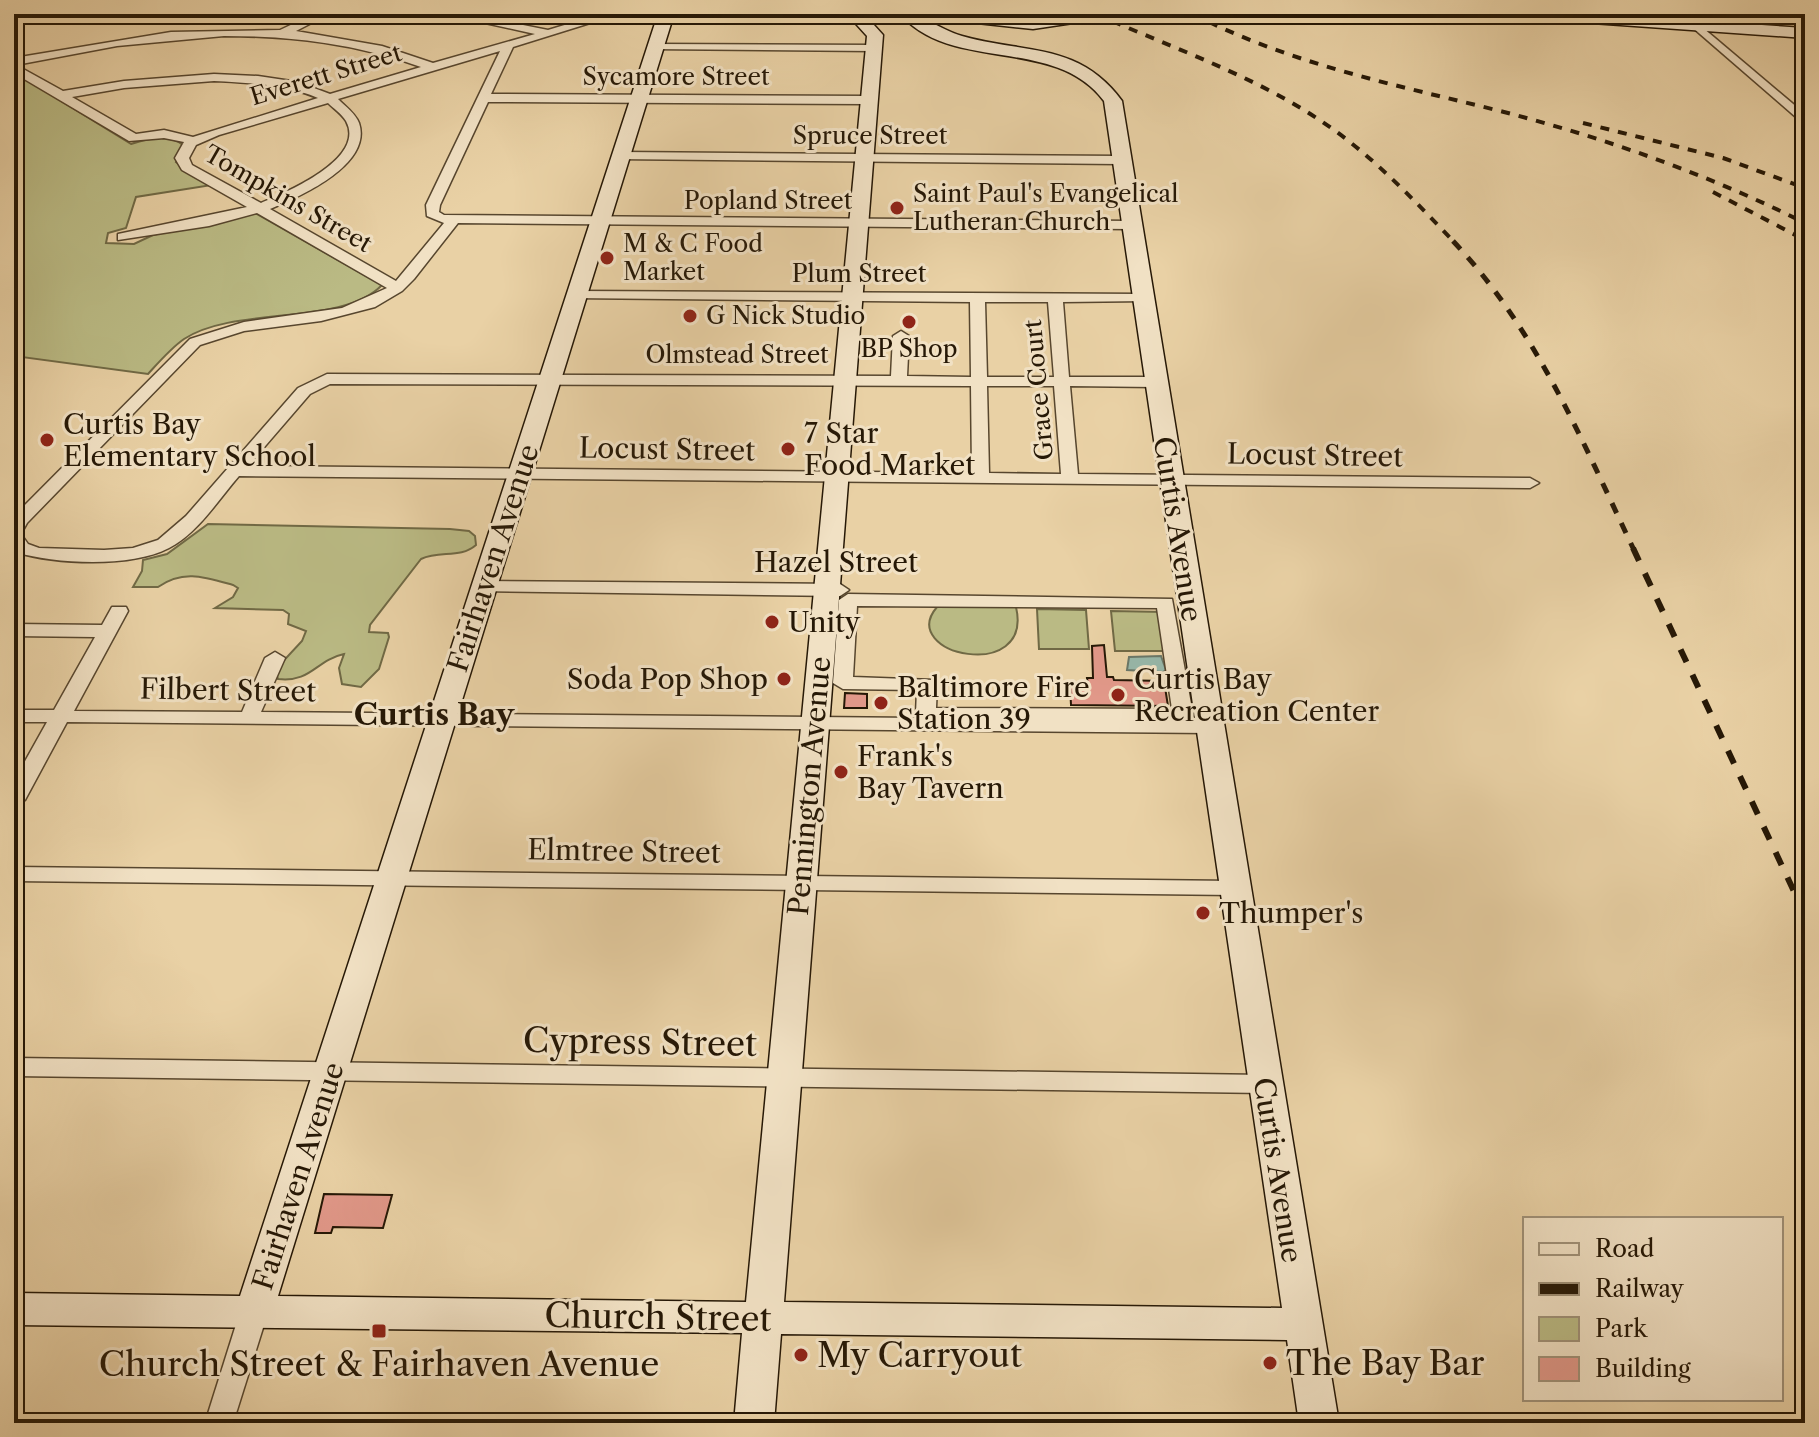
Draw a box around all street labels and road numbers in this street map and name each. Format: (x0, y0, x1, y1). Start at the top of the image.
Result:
street label: Everett Street (247, 38, 406, 111)
street label: Sycamore Street (583, 62, 770, 91)
street label: Spruce Street (793, 121, 948, 150)
street label: Tompkins Street (199, 139, 378, 259)
street label: Popland Street (684, 186, 853, 215)
street label: Plum Street (792, 259, 927, 288)
street label: Grace Court (1018, 318, 1059, 462)
street label: Olmstead Street (645, 340, 829, 369)
street label: Locust Street (579, 430, 755, 468)
street label: Curtis Avenue (1147, 434, 1209, 624)
street label: Locust Street (1227, 436, 1403, 474)
street label: Fairhaven Avenue (440, 440, 546, 676)
street label: Hazel Street (754, 545, 918, 579)
street label: Pennington Avenue (781, 655, 837, 917)
street label: Filbert Street (140, 671, 316, 709)
street label: Elmtree Street (527, 832, 721, 870)
street label: Cypress Street (523, 1019, 757, 1065)
street label: Fairhaven Avenue (245, 1058, 351, 1294)
street label: Curtis Avenue (1247, 1075, 1309, 1265)
street label: Church Street (544, 1294, 772, 1340)

